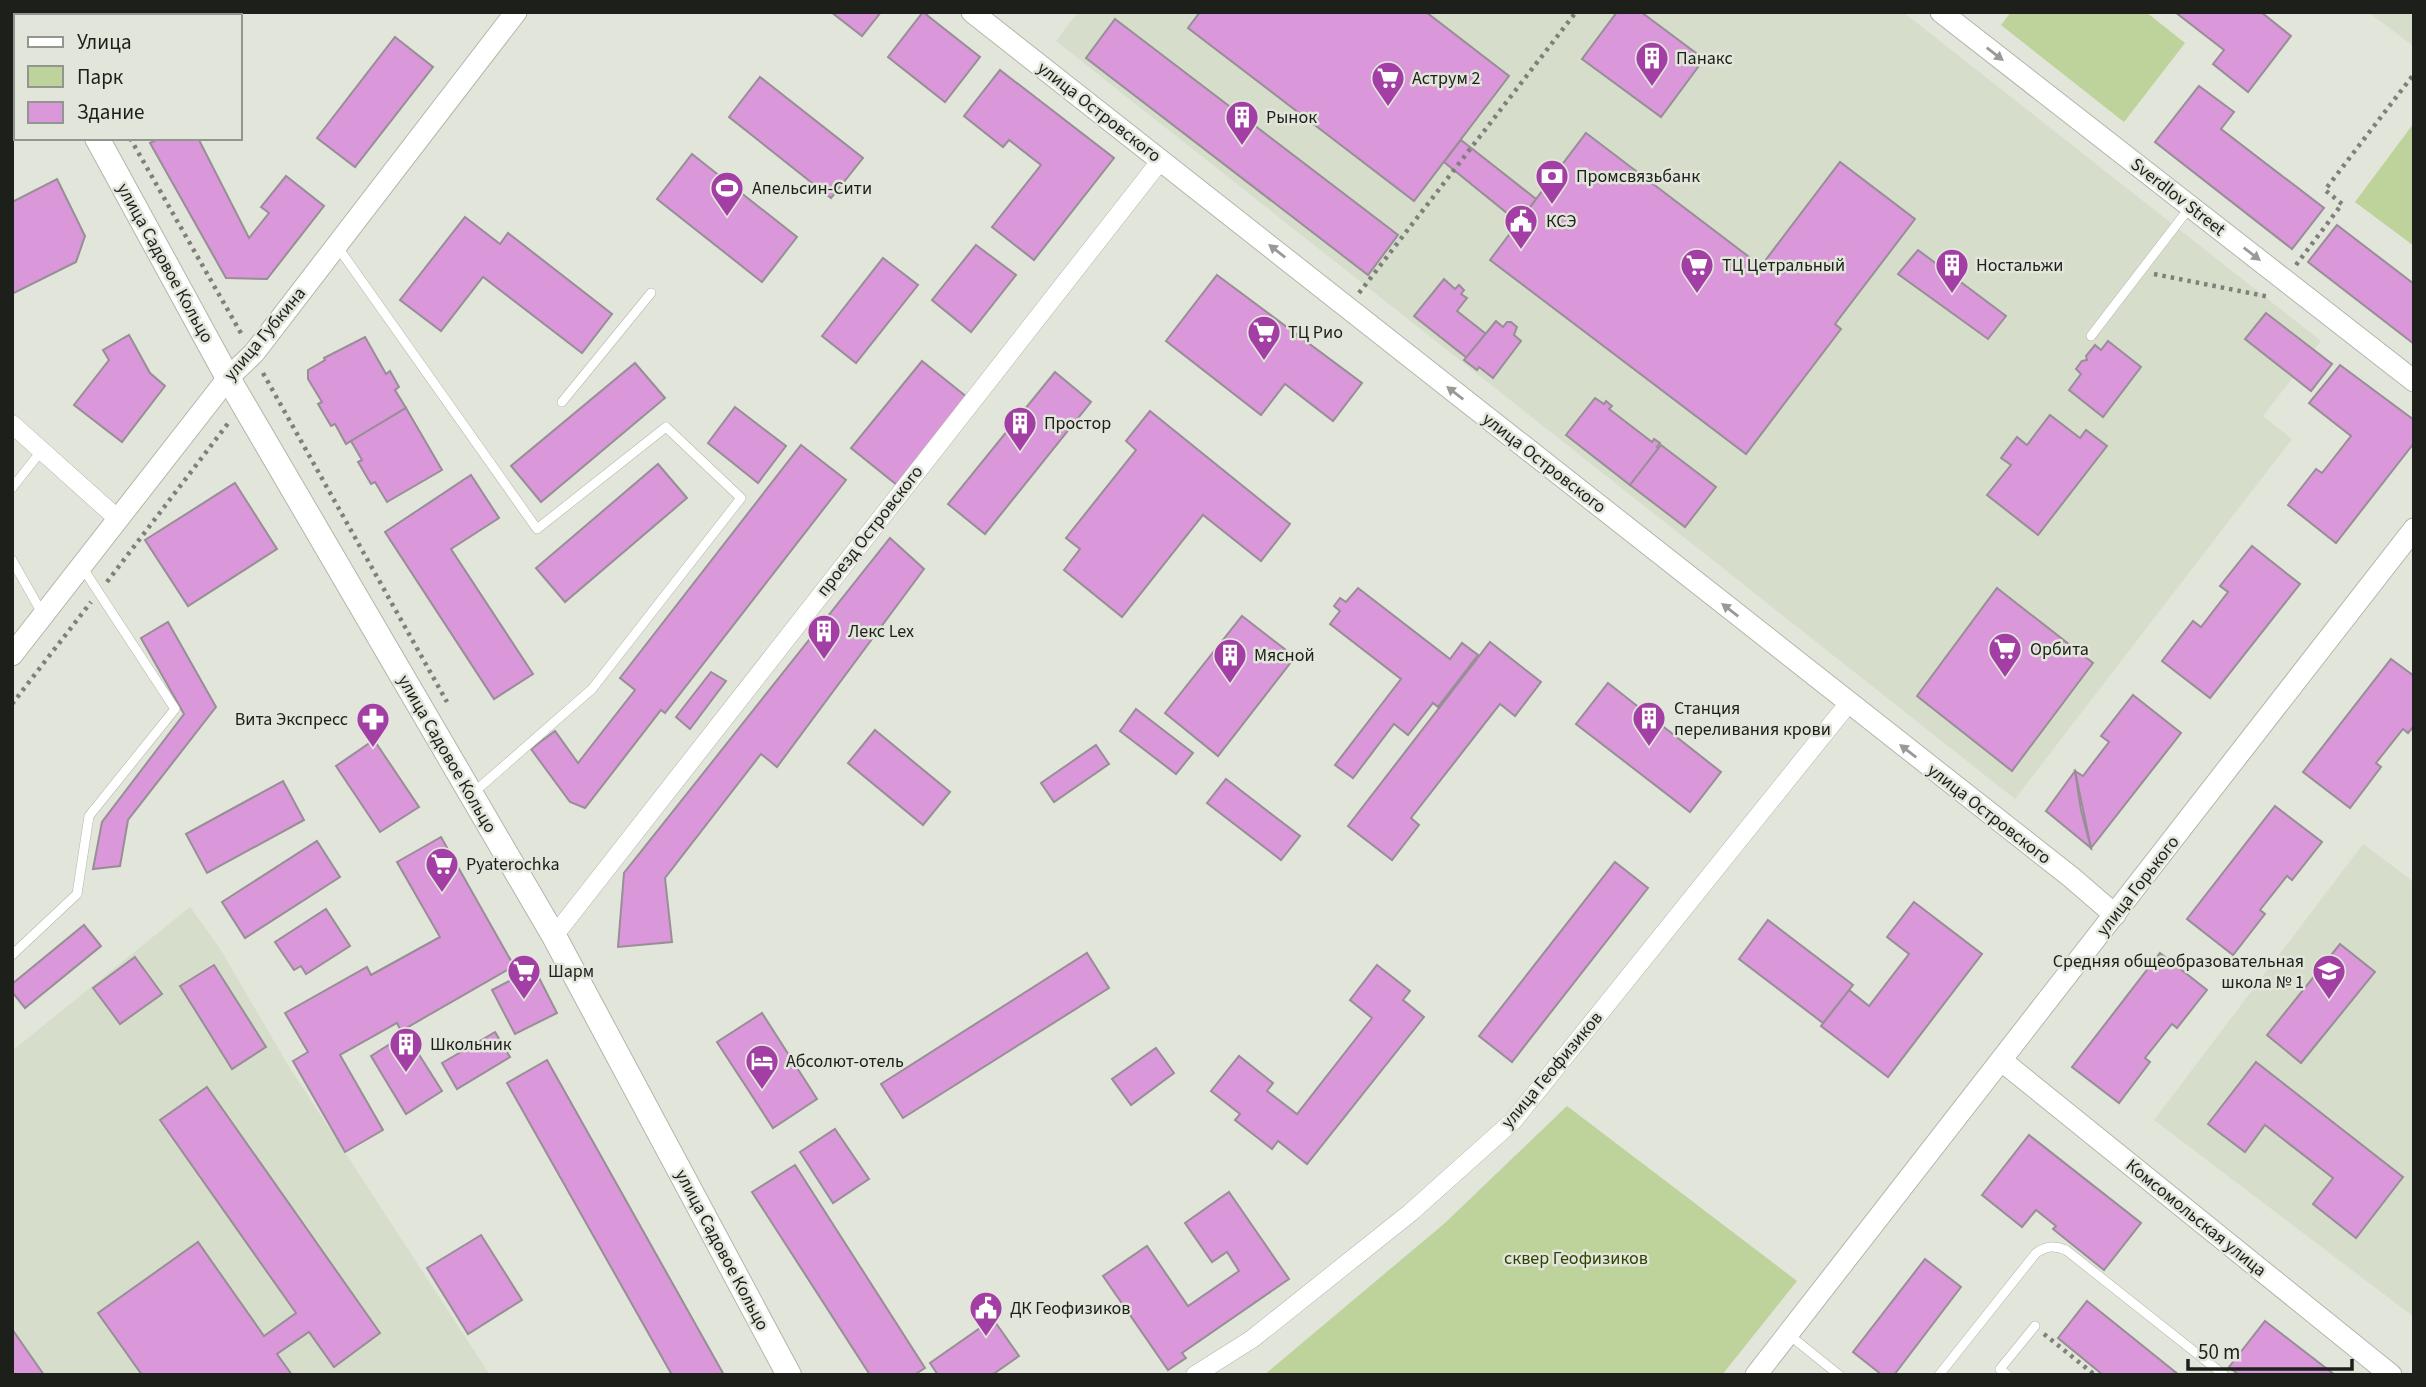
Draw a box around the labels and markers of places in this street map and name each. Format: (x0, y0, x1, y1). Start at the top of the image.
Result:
building icon: Панакс (1633, 39, 1671, 88)
place label: Панакс (1676, 46, 1733, 71)
supermarket icon: Аструм 2 (1369, 59, 1407, 108)
place label: Аструм 2 (1412, 66, 1480, 91)
building icon: Рынок (1223, 98, 1261, 147)
place label: Рынок (1266, 105, 1317, 130)
bank icon: Промсвязьбанк (1533, 157, 1571, 206)
place label: Промсвязьбанк (1576, 164, 1700, 189)
sports icon: Апельсин-Сити (708, 169, 746, 218)
place label: Апельсин-Сити (752, 176, 872, 201)
public building icon: КСЭ (1502, 202, 1540, 251)
place label: КСЭ (1546, 209, 1577, 234)
supermarket icon: ТЦ Цетральный (1678, 246, 1716, 295)
building icon: Ностальжи (1933, 246, 1971, 295)
place label: ТЦ Цетральный (1722, 253, 1845, 278)
place label: Ностальжи (1976, 253, 2063, 278)
supermarket icon: ТЦ Рио (1245, 313, 1283, 362)
place label: ТЦ Рио (1288, 320, 1343, 345)
building icon: Простор (1001, 404, 1039, 453)
place label: Простор (1044, 411, 1111, 436)
building icon: Лекс Lex (805, 612, 843, 661)
place label: Лекс Lex (848, 619, 914, 644)
supermarket icon: Орбита (1986, 630, 2024, 679)
building icon: Мясной (1211, 636, 1249, 685)
place label: Орбита (2030, 637, 2089, 662)
place label: Мясной (1254, 643, 1315, 668)
place label: Станция переливания крови (1674, 696, 1831, 742)
building icon: Станция переливания крови (1630, 699, 1668, 748)
pharmacy icon: Вита Экспресс (354, 700, 392, 749)
place label: Вита Экспресс (235, 707, 348, 732)
supermarket icon: Pyaterochka (423, 845, 461, 894)
place label: Pyaterochka (466, 852, 559, 877)
place label: Средняя общеобразовательная школа № 1 (2053, 949, 2304, 995)
supermarket icon: Шарм (505, 952, 543, 1001)
school or university icon: Средняя общеобразовательная школа № 1 (2310, 952, 2348, 1001)
place label: Шарм (548, 959, 594, 984)
building icon: Школьник (387, 1025, 425, 1074)
place label: Школьник (430, 1032, 512, 1057)
hotel icon: Абсолют-отель (743, 1042, 781, 1091)
place label: Абсолют-отель (786, 1049, 904, 1074)
public building icon: ДК Геофизиков (967, 1289, 1005, 1338)
place label: ДК Геофизиков (1010, 1296, 1130, 1321)

